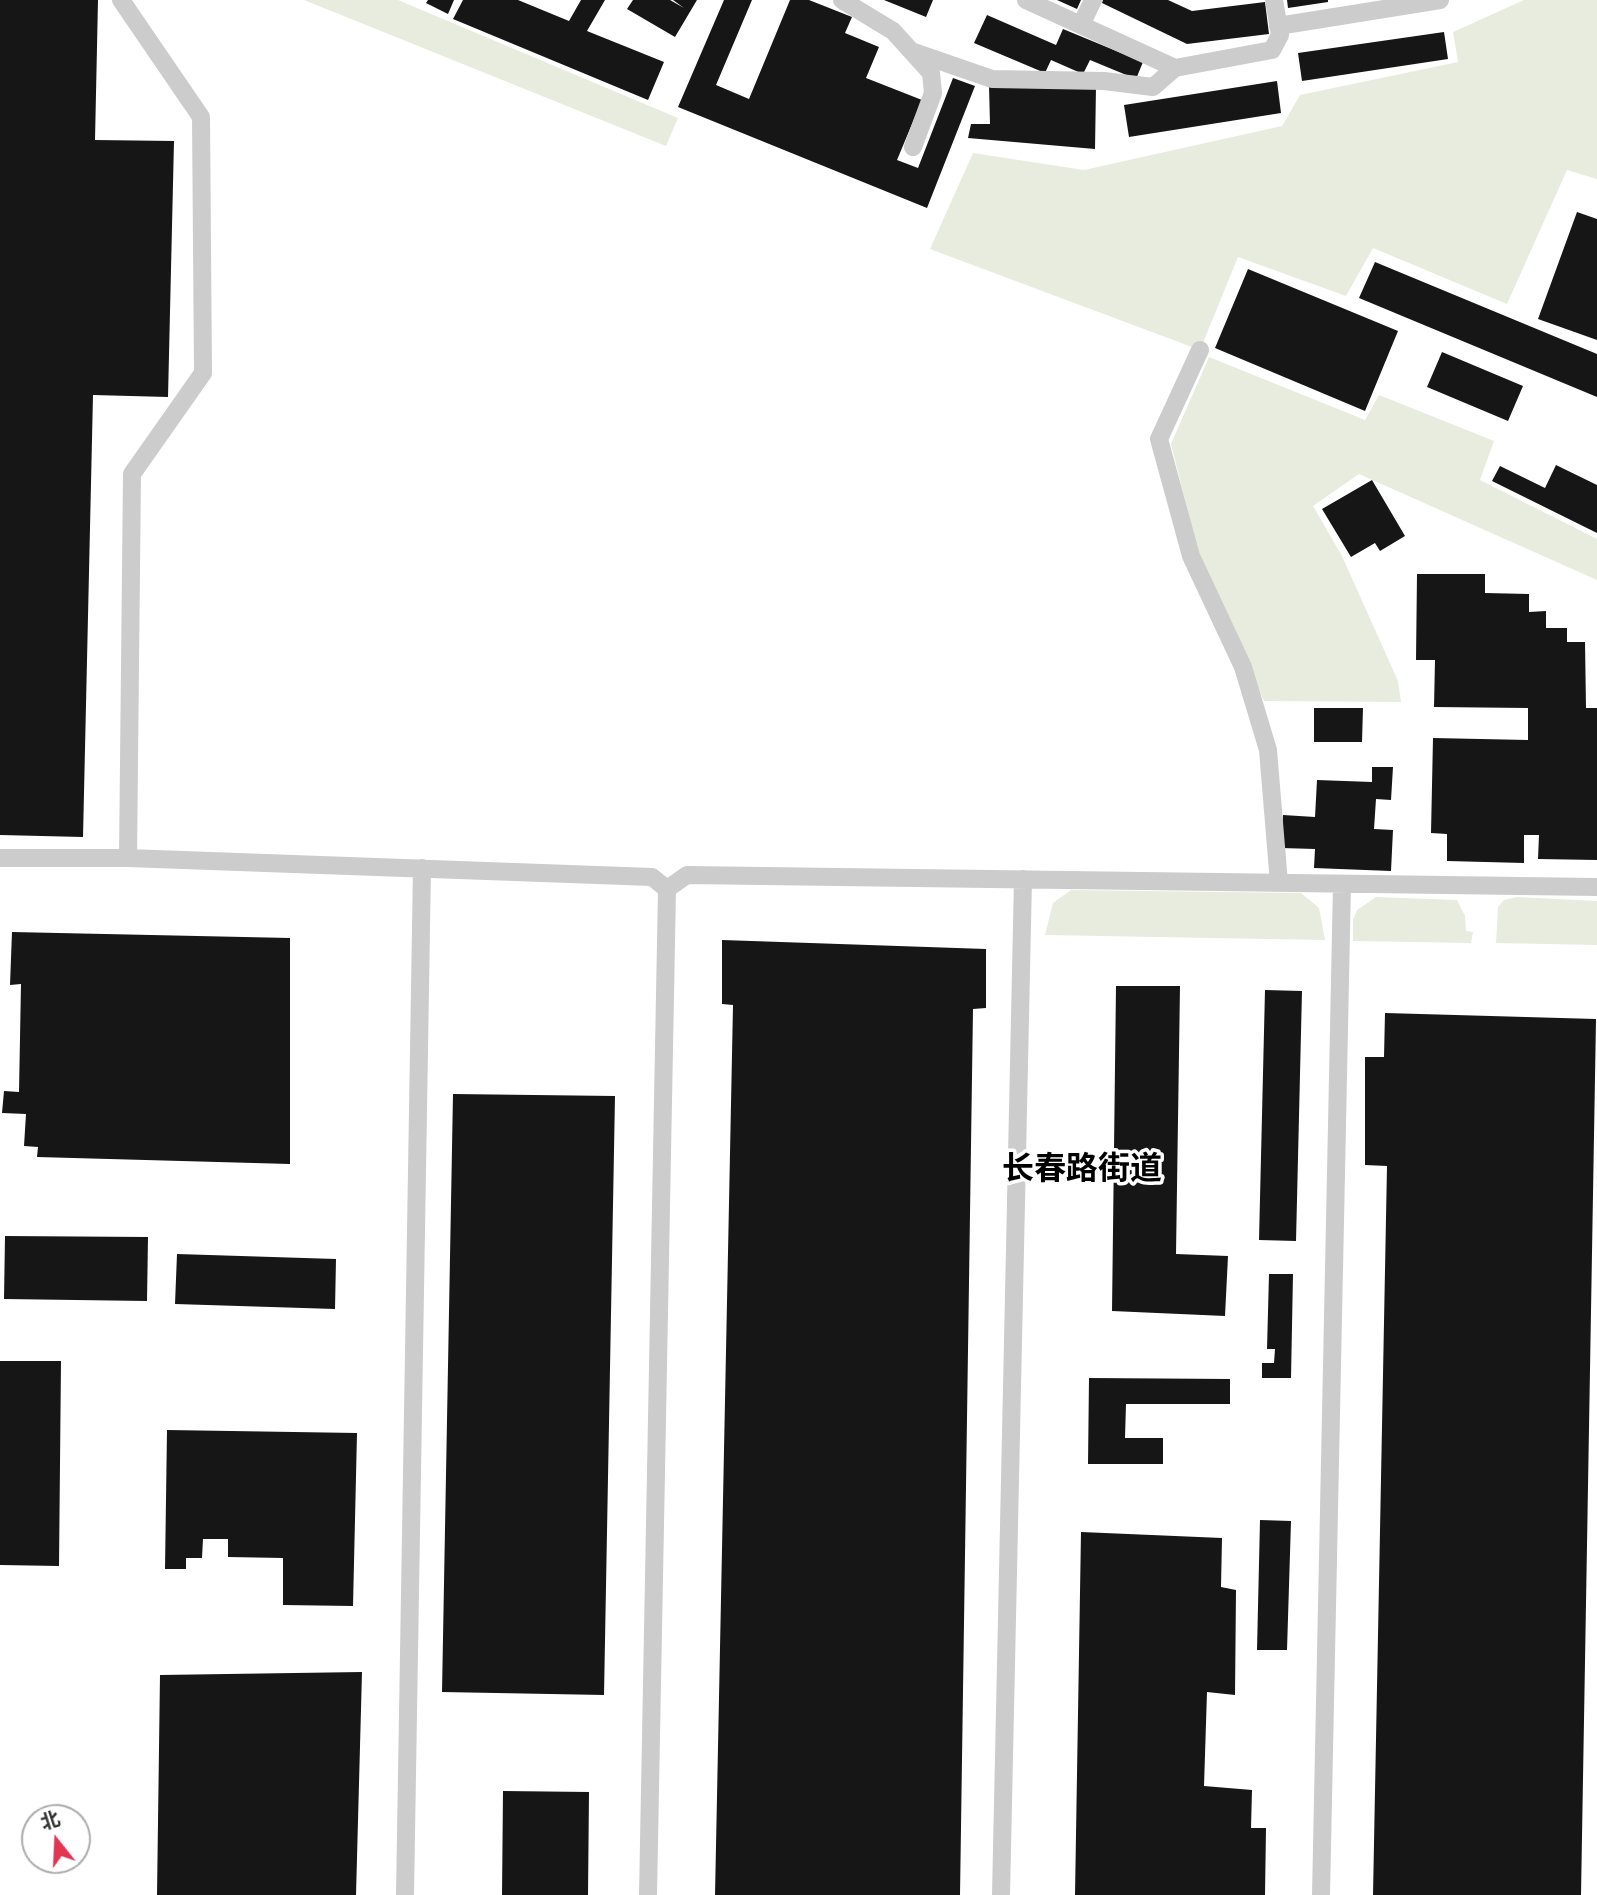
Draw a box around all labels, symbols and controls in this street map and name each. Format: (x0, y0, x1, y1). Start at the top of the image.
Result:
district label: 长春路街道 (1002, 1152, 1162, 1190)
north arrow (21, 1804, 91, 1874)
text: 北 (37, 1805, 63, 1836)

